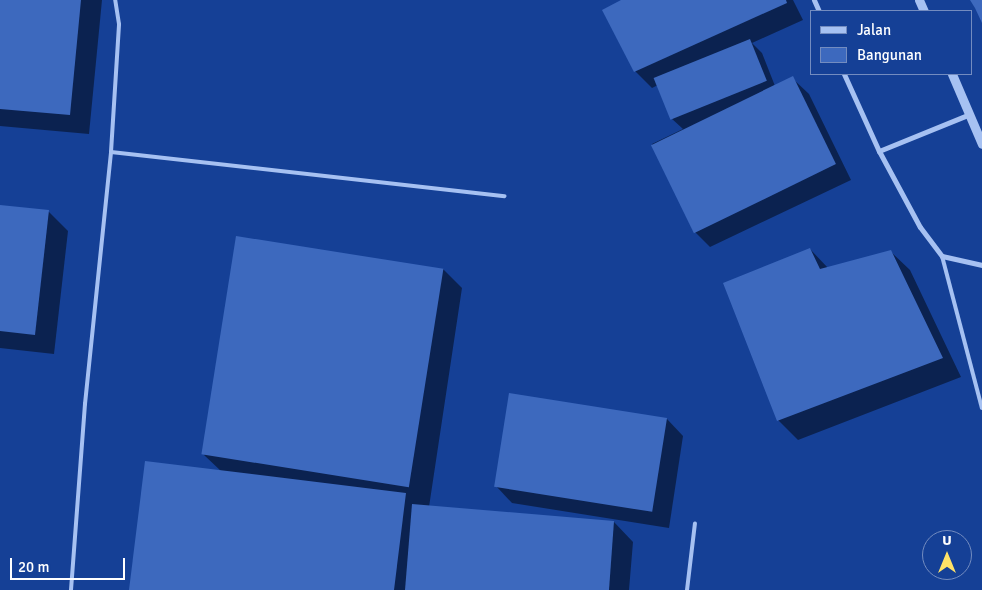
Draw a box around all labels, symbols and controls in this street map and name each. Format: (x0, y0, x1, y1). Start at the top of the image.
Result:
legend (810, 10, 972, 75)
text: Jalan (857, 21, 891, 39)
text: Bangunan (857, 46, 922, 64)
north arrow (922, 530, 972, 580)
text: U (942, 532, 952, 549)
scale bar (12, 548, 128, 580)
text: 20 m (18, 558, 49, 576)

